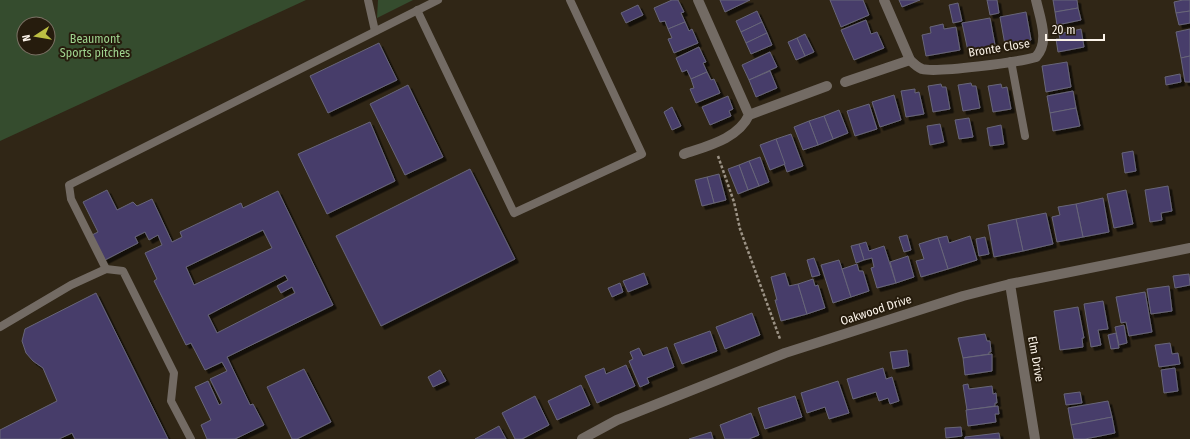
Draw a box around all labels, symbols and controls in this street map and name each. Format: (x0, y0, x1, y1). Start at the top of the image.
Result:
north arrow (16, 16, 56, 56)
scale bar (1046, 16, 1104, 42)
text: 20 m (1052, 23, 1076, 37)
park label: Beaumont Sports pitches (60, 32, 130, 60)
text: N (20, 33, 34, 43)
street label: Bronte Close (967, 36, 1031, 60)
street label: Oakwood Drive (839, 292, 913, 328)
street label: Elm Drive (1025, 335, 1047, 383)

